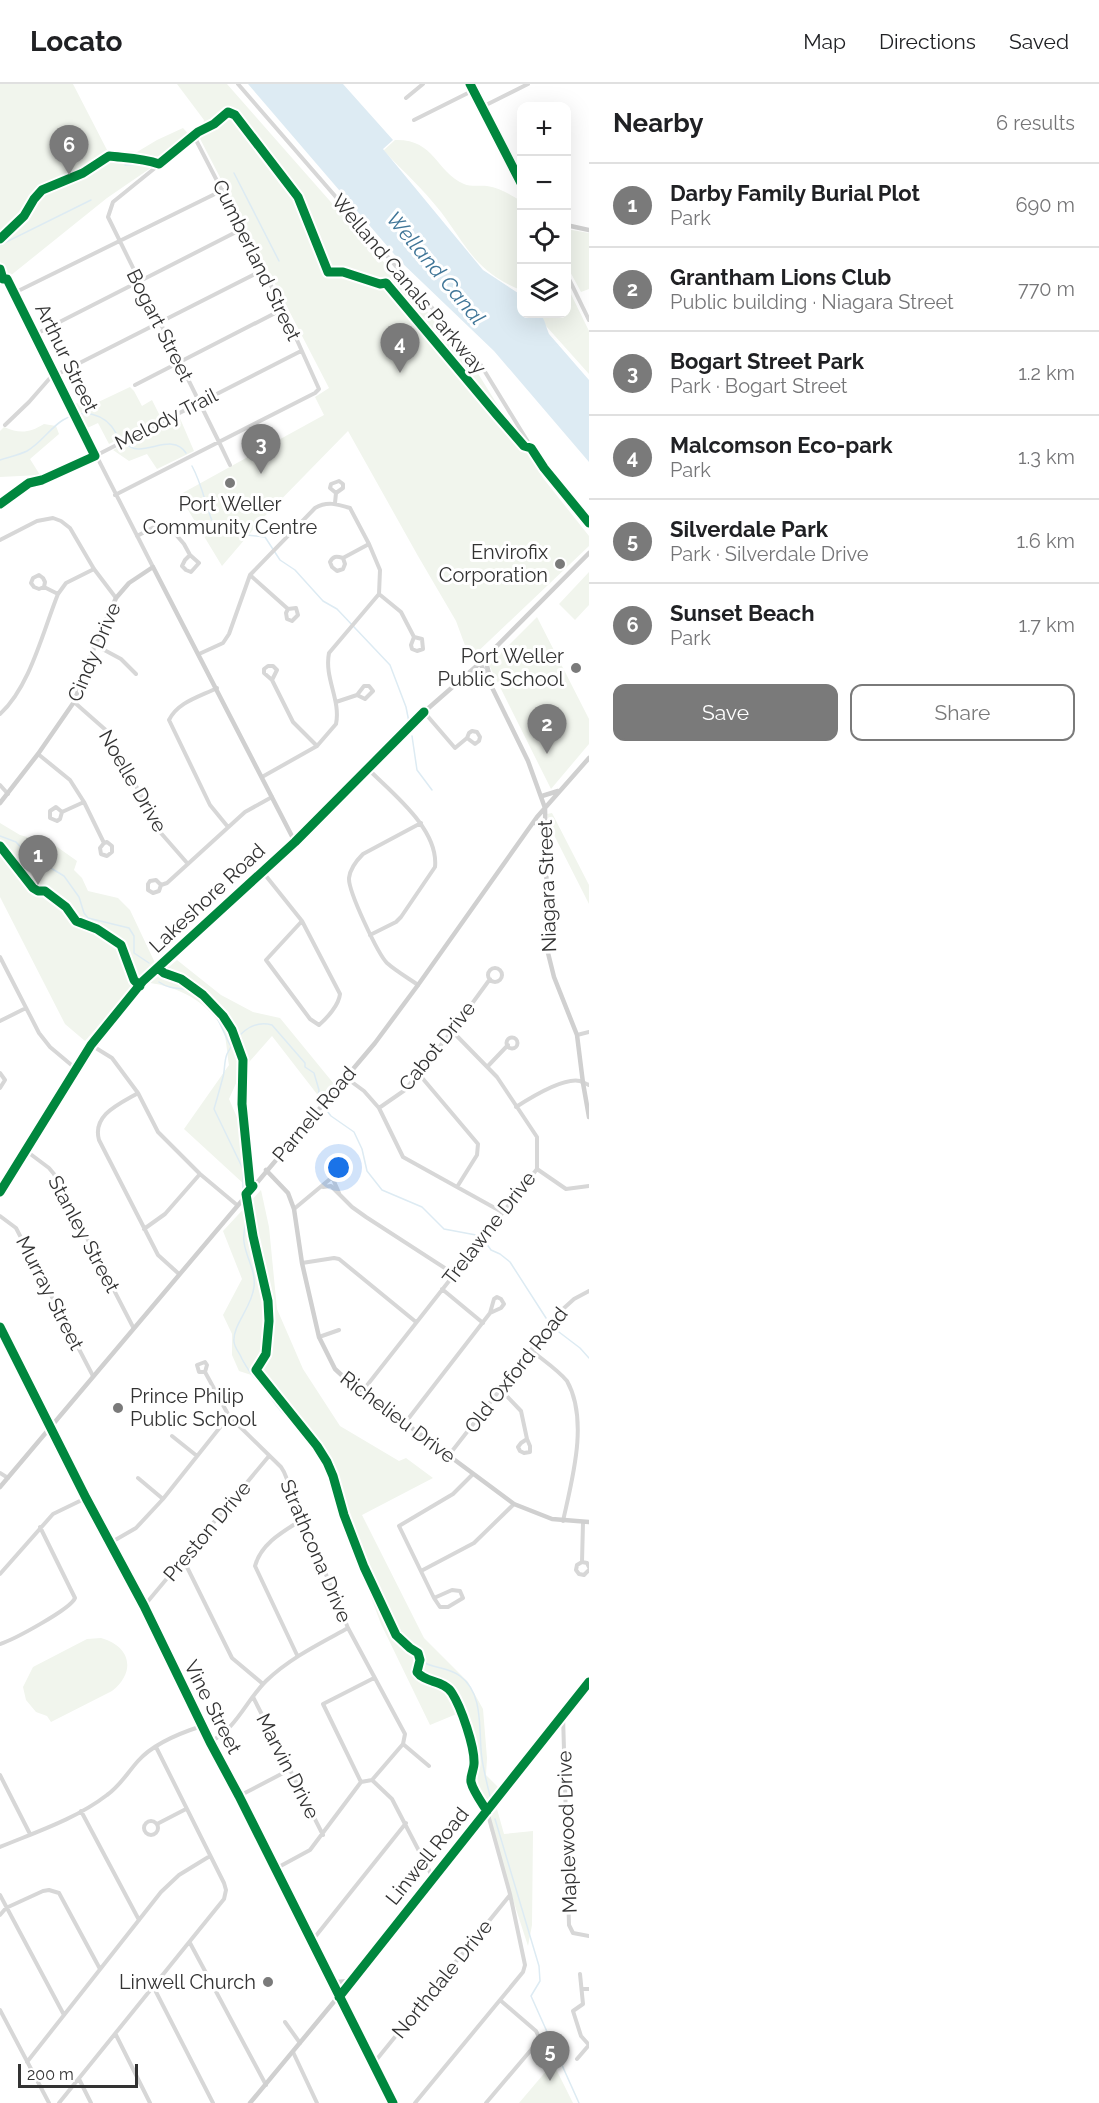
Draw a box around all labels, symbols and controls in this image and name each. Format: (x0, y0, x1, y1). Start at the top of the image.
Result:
text: Locato (30, 25, 122, 58)
text: Map (803, 29, 846, 54)
text: Directions (879, 29, 976, 54)
text: Saved (1009, 29, 1069, 54)
map controls (517, 102, 571, 318)
button: + (517, 102, 571, 156)
text: Nearby (613, 108, 703, 138)
text: 6 results (996, 111, 1075, 135)
pin: 6 (50, 126, 88, 175)
button: − (517, 156, 571, 210)
street label: Cumberland Street (208, 176, 307, 345)
text: Darby Family Burial Plot (670, 180, 920, 206)
street label: Welland Canals Parkway (327, 189, 492, 379)
text: 1 (628, 193, 637, 217)
text: 690 m (1016, 193, 1075, 217)
water label: Welland Canal (381, 206, 491, 330)
text: Park (670, 206, 711, 230)
button: locate (517, 210, 571, 264)
button: layers (517, 264, 571, 318)
text: Grantham Lions Club (670, 264, 891, 290)
street label: Bogart Street (121, 265, 199, 385)
text: 2 (627, 277, 638, 301)
text: 770 m (1018, 277, 1075, 301)
text: Public building · Niagara Street (670, 290, 954, 314)
street label: Arthur Street (30, 300, 104, 417)
pin: 4 (380, 324, 420, 373)
text: Bogart Street Park (670, 348, 864, 374)
text: 3 (627, 361, 638, 385)
text: 1.2 km (1018, 361, 1075, 385)
text: Park · Bogart Street (670, 374, 848, 398)
street label: Melody Trail (111, 383, 222, 455)
pin: 3 (242, 424, 280, 474)
text: Malcomson Eco-park (670, 432, 893, 458)
text: 4 (627, 445, 638, 469)
text: 1.3 km (1018, 445, 1075, 469)
text: Park (670, 458, 711, 482)
marker: Port Weller Community Centre (223, 476, 237, 490)
place label: Port Weller Community Centre (143, 492, 318, 539)
text: Silverdale Park (670, 516, 828, 542)
text: 5 (627, 529, 638, 553)
text: 1.6 km (1017, 529, 1075, 553)
place label: Envirofix Corporation (439, 540, 548, 587)
text: Park · Silverdale Drive (670, 542, 869, 566)
marker: Envirofix Corporation (553, 557, 567, 571)
street label: Cindy Drive (62, 599, 126, 705)
text: Sunset Beach (670, 600, 814, 626)
text: 6 (626, 613, 639, 637)
text: 1.7 km (1018, 613, 1075, 637)
text: Park (670, 626, 711, 650)
place label: Port Weller Public School (437, 644, 565, 691)
marker: Port Weller Public School (569, 661, 583, 675)
button: Save (613, 684, 838, 741)
button: Share (850, 684, 1075, 741)
pin: 2 (528, 704, 566, 754)
street label: Noelle Drive (94, 725, 172, 837)
street label: Niagara Street (533, 819, 561, 953)
pin: 1 (18, 836, 57, 885)
street label: Lakeshore Road (144, 838, 270, 958)
street label: Cabot Drive (394, 996, 481, 1096)
street label: Parnell Road (267, 1061, 361, 1167)
your location (324, 1153, 353, 1182)
street label: Trelawne Drive (437, 1166, 541, 1290)
street label: Stanley Street (43, 1171, 125, 1297)
street label: Murray Street (11, 1232, 89, 1354)
street label: Old Oxford Road (459, 1302, 573, 1438)
street label: Richelieu Drive (336, 1366, 461, 1468)
place label: Prince Philip Public School (130, 1384, 257, 1431)
marker: Prince Philip Public School (111, 1401, 125, 1415)
street label: Preston Drive (158, 1476, 256, 1586)
street label: Strathcona Drive (275, 1476, 357, 1626)
street label: Vine Street (179, 1656, 247, 1758)
street label: Marvin Drive (251, 1709, 325, 1823)
street label: Maplewood Drive (552, 1750, 582, 1914)
street label: Linwell Road (380, 1802, 474, 1910)
street label: Northdale Drive (387, 1915, 497, 2043)
place label: Linwell Church (119, 1970, 256, 1994)
marker: Linwell Church (261, 1975, 275, 1989)
pin: 5 (530, 2032, 570, 2081)
scale bar (18, 2061, 138, 2088)
text: 200 m (27, 2065, 74, 2084)

